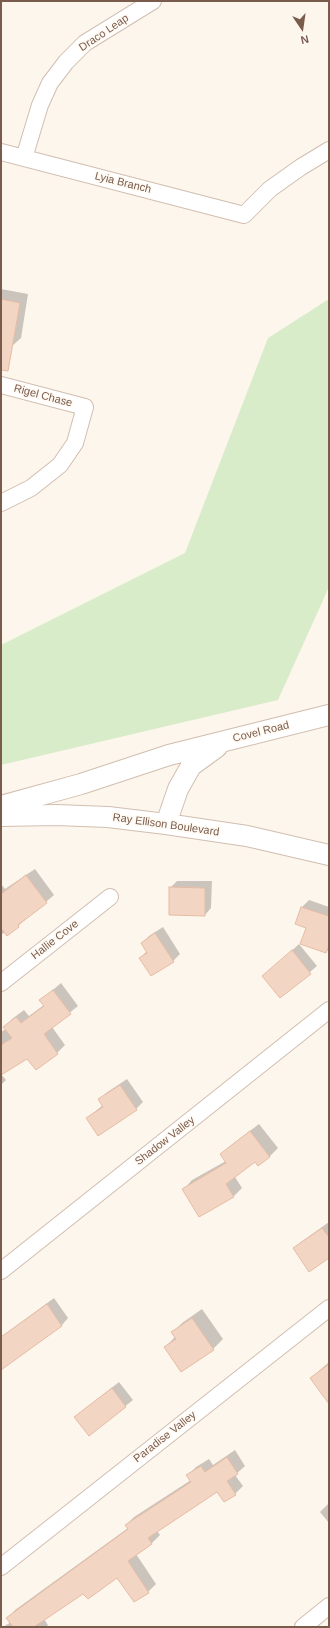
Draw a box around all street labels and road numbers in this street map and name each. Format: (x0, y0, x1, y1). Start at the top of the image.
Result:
street label: Draco Leap (77, 12, 131, 54)
street label: Lyia Branch (93, 170, 153, 196)
street label: Rigel Chase (12, 382, 74, 410)
street label: Covel Road (232, 719, 290, 745)
street label: Ray Ellison Boulevard (112, 811, 220, 839)
street label: Hallie Cove (29, 917, 81, 963)
street label: Shadow Valley (133, 1114, 197, 1168)
street label: Paradise Valley (131, 1409, 199, 1465)

